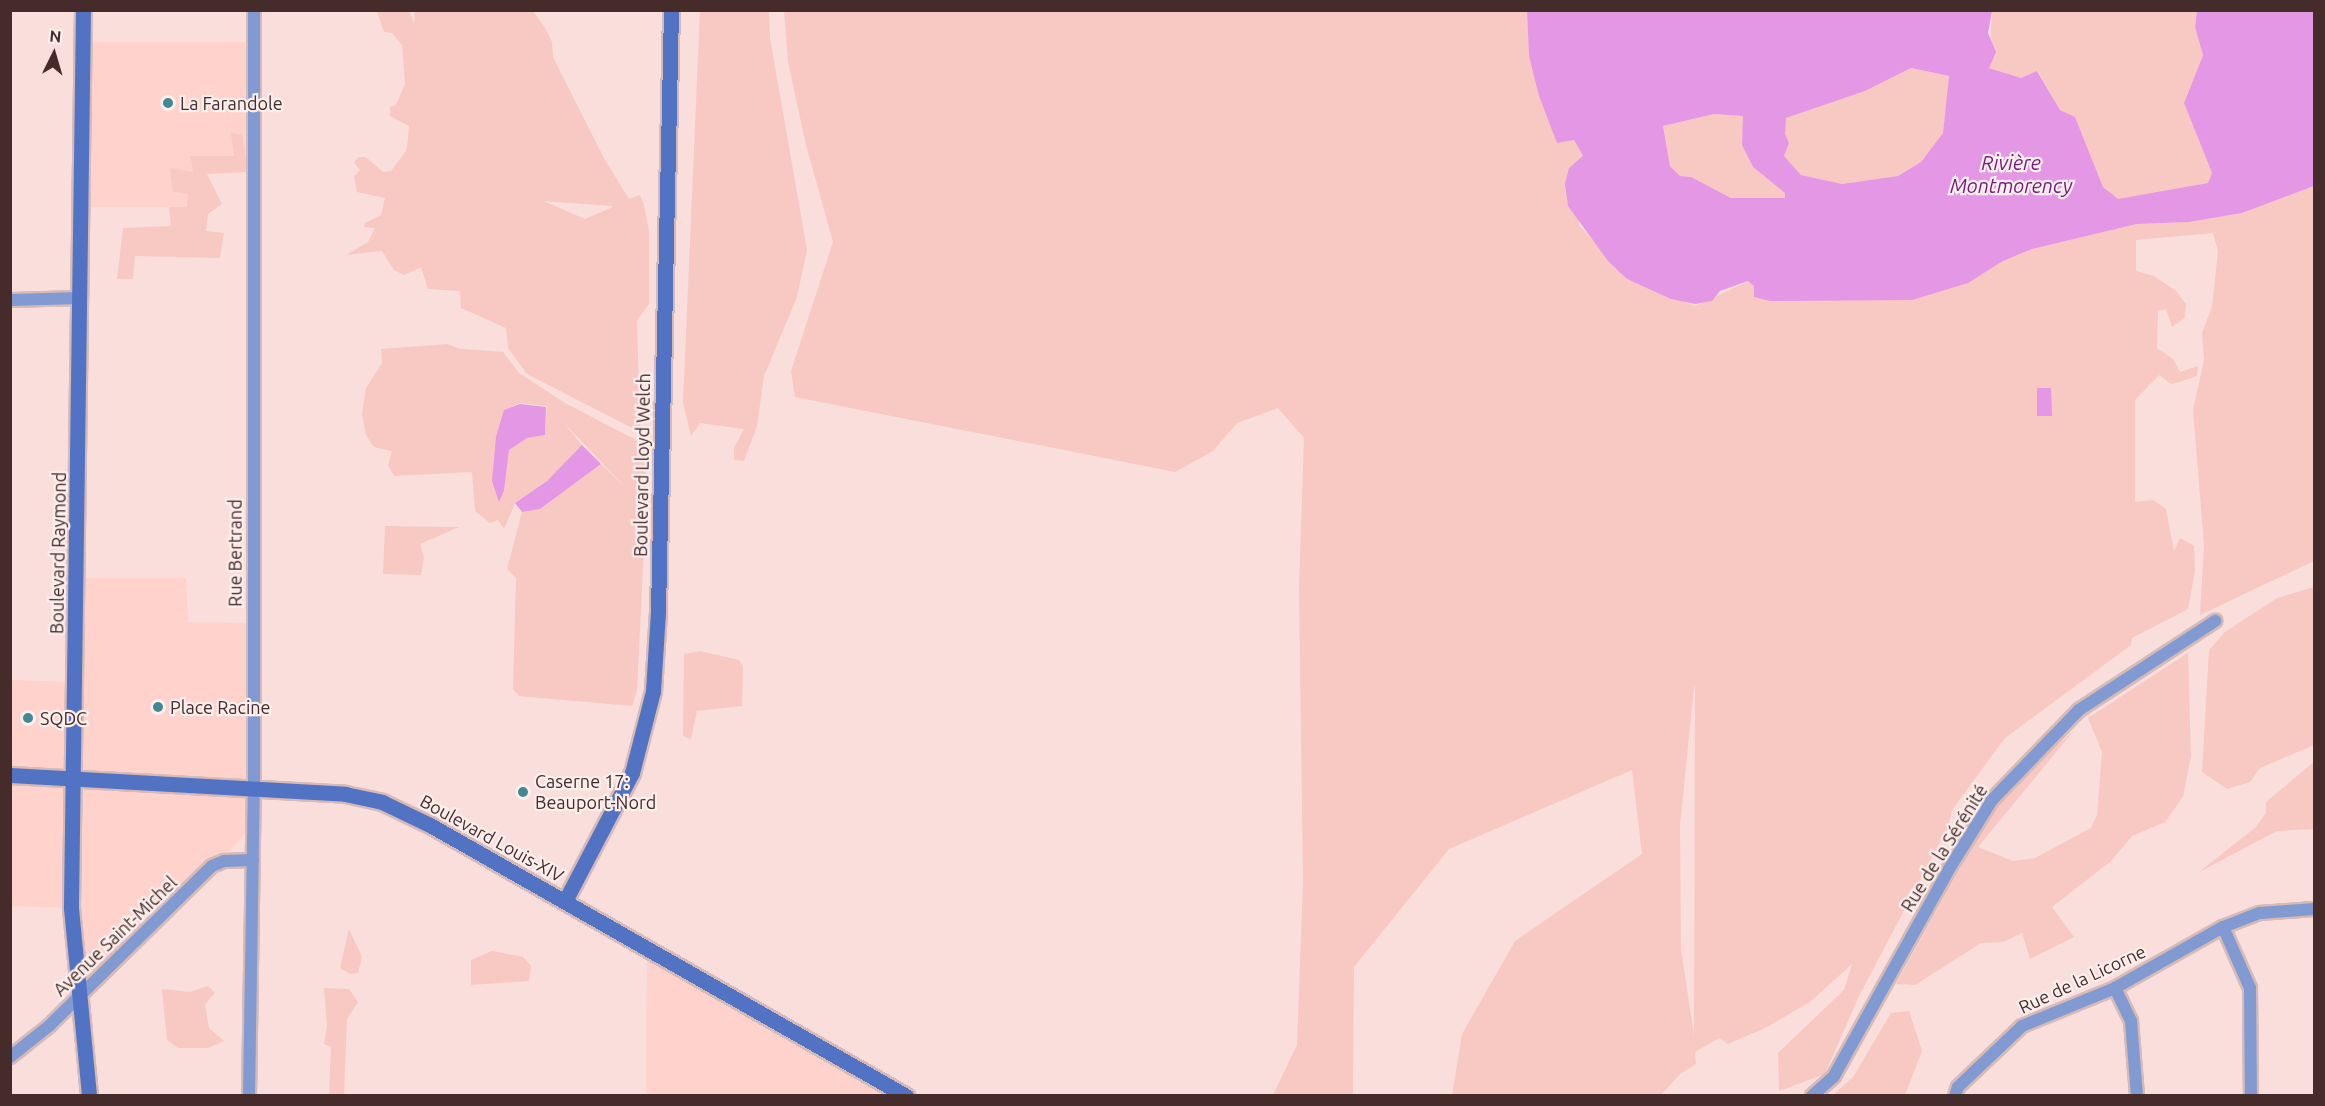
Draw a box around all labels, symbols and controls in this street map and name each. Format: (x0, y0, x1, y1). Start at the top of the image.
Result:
north arrow (24, 24, 84, 84)
text: N (49, 27, 62, 46)
place label: La Farandole (180, 92, 283, 114)
marker: La Farandole (161, 96, 175, 110)
water label: Rivière Montmorency (1950, 150, 2072, 197)
street label: Boulevard Lloyd Welch (630, 373, 654, 557)
street label: Boulevard Raymond (46, 472, 70, 634)
street label: Rue Bertrand (224, 499, 246, 607)
place label: Place Racine (170, 696, 271, 718)
marker: Place Racine (151, 700, 165, 714)
place label: SQDC (40, 707, 87, 729)
marker: SQDC (21, 711, 35, 725)
place label: Caserne 17: Beauport-Nord (535, 771, 656, 814)
street label: Rue de la Sérénité (1896, 780, 1992, 916)
marker: Caserne 17: Beauport-Nord (516, 785, 530, 799)
street label: Boulevard Louis-XIV (417, 790, 567, 886)
street label: Avenue Saint-Michel (49, 872, 181, 1000)
street label: Rue de la Licorne (2015, 940, 2149, 1018)

